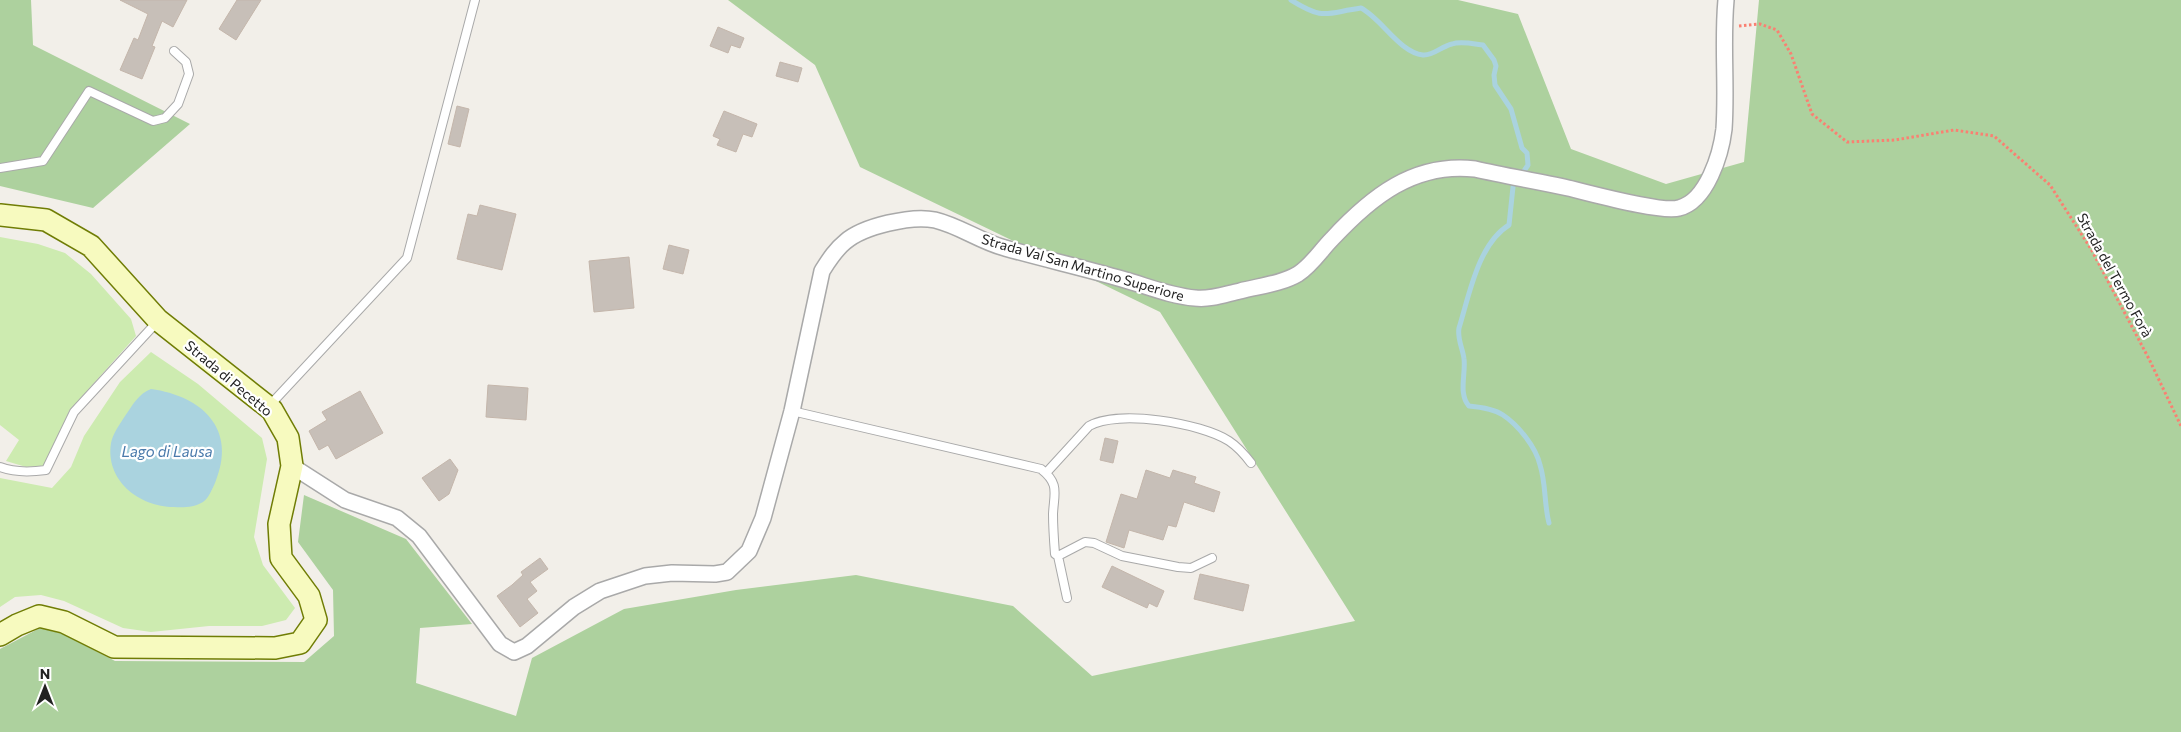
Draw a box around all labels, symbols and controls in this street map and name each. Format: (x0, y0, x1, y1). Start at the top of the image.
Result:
street label: Strada del Termo Forà (2074, 210, 2156, 340)
street label: Strada Val San Martino Superiore (980, 230, 1186, 304)
street label: Strada di Pecetto (182, 336, 276, 420)
water label: Lago di Lausa (121, 442, 213, 460)
north arrow (20, 662, 70, 712)
text: N (40, 665, 50, 682)

